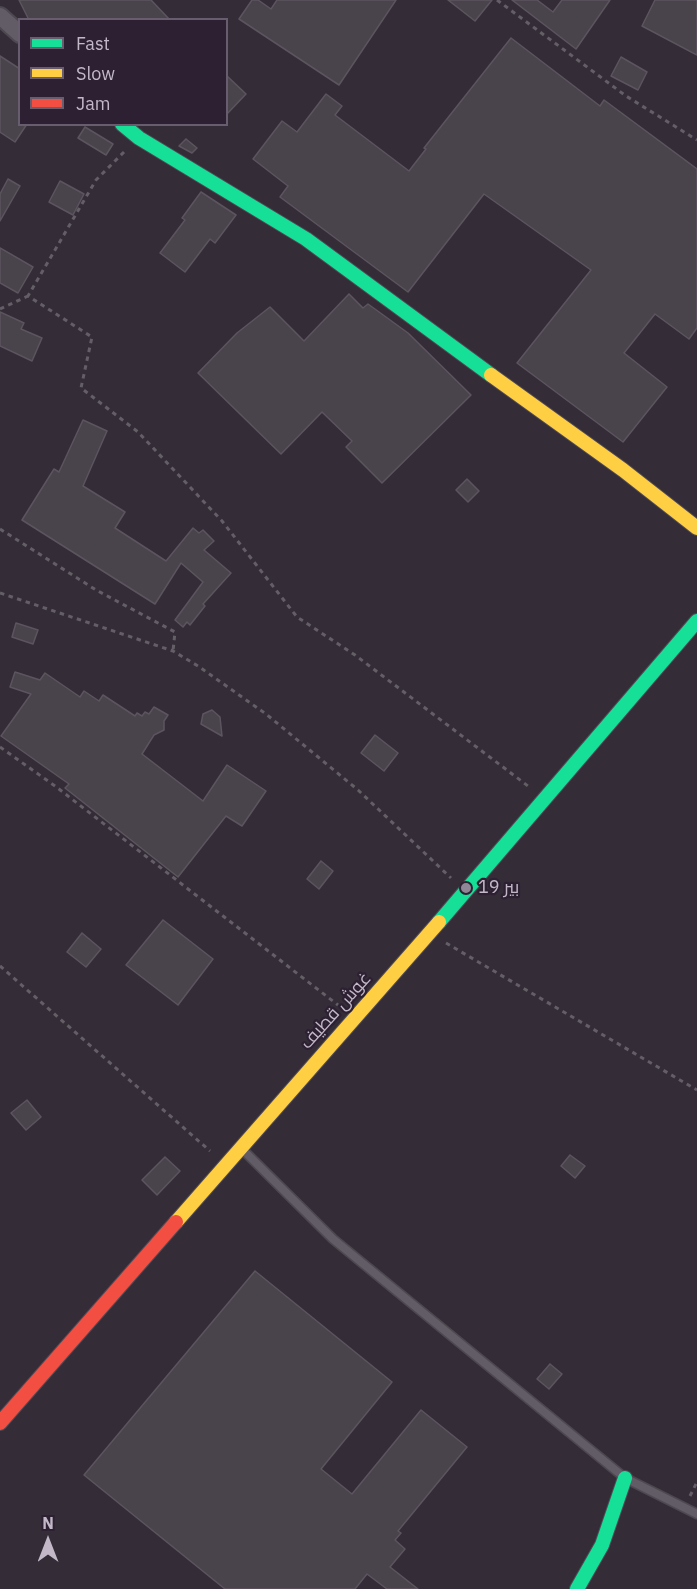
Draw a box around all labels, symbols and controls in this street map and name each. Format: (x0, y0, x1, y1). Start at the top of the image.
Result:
legend (18, 18, 228, 126)
text: Fast (76, 32, 110, 55)
text: Slow (76, 62, 115, 85)
text: Jam (76, 92, 111, 115)
place label: بير 19 (478, 877, 519, 899)
marker: بير 19 (459, 881, 473, 895)
street label: غوش قطيف (296, 968, 376, 1054)
north arrow (18, 1511, 78, 1571)
text: N (42, 1513, 54, 1533)

